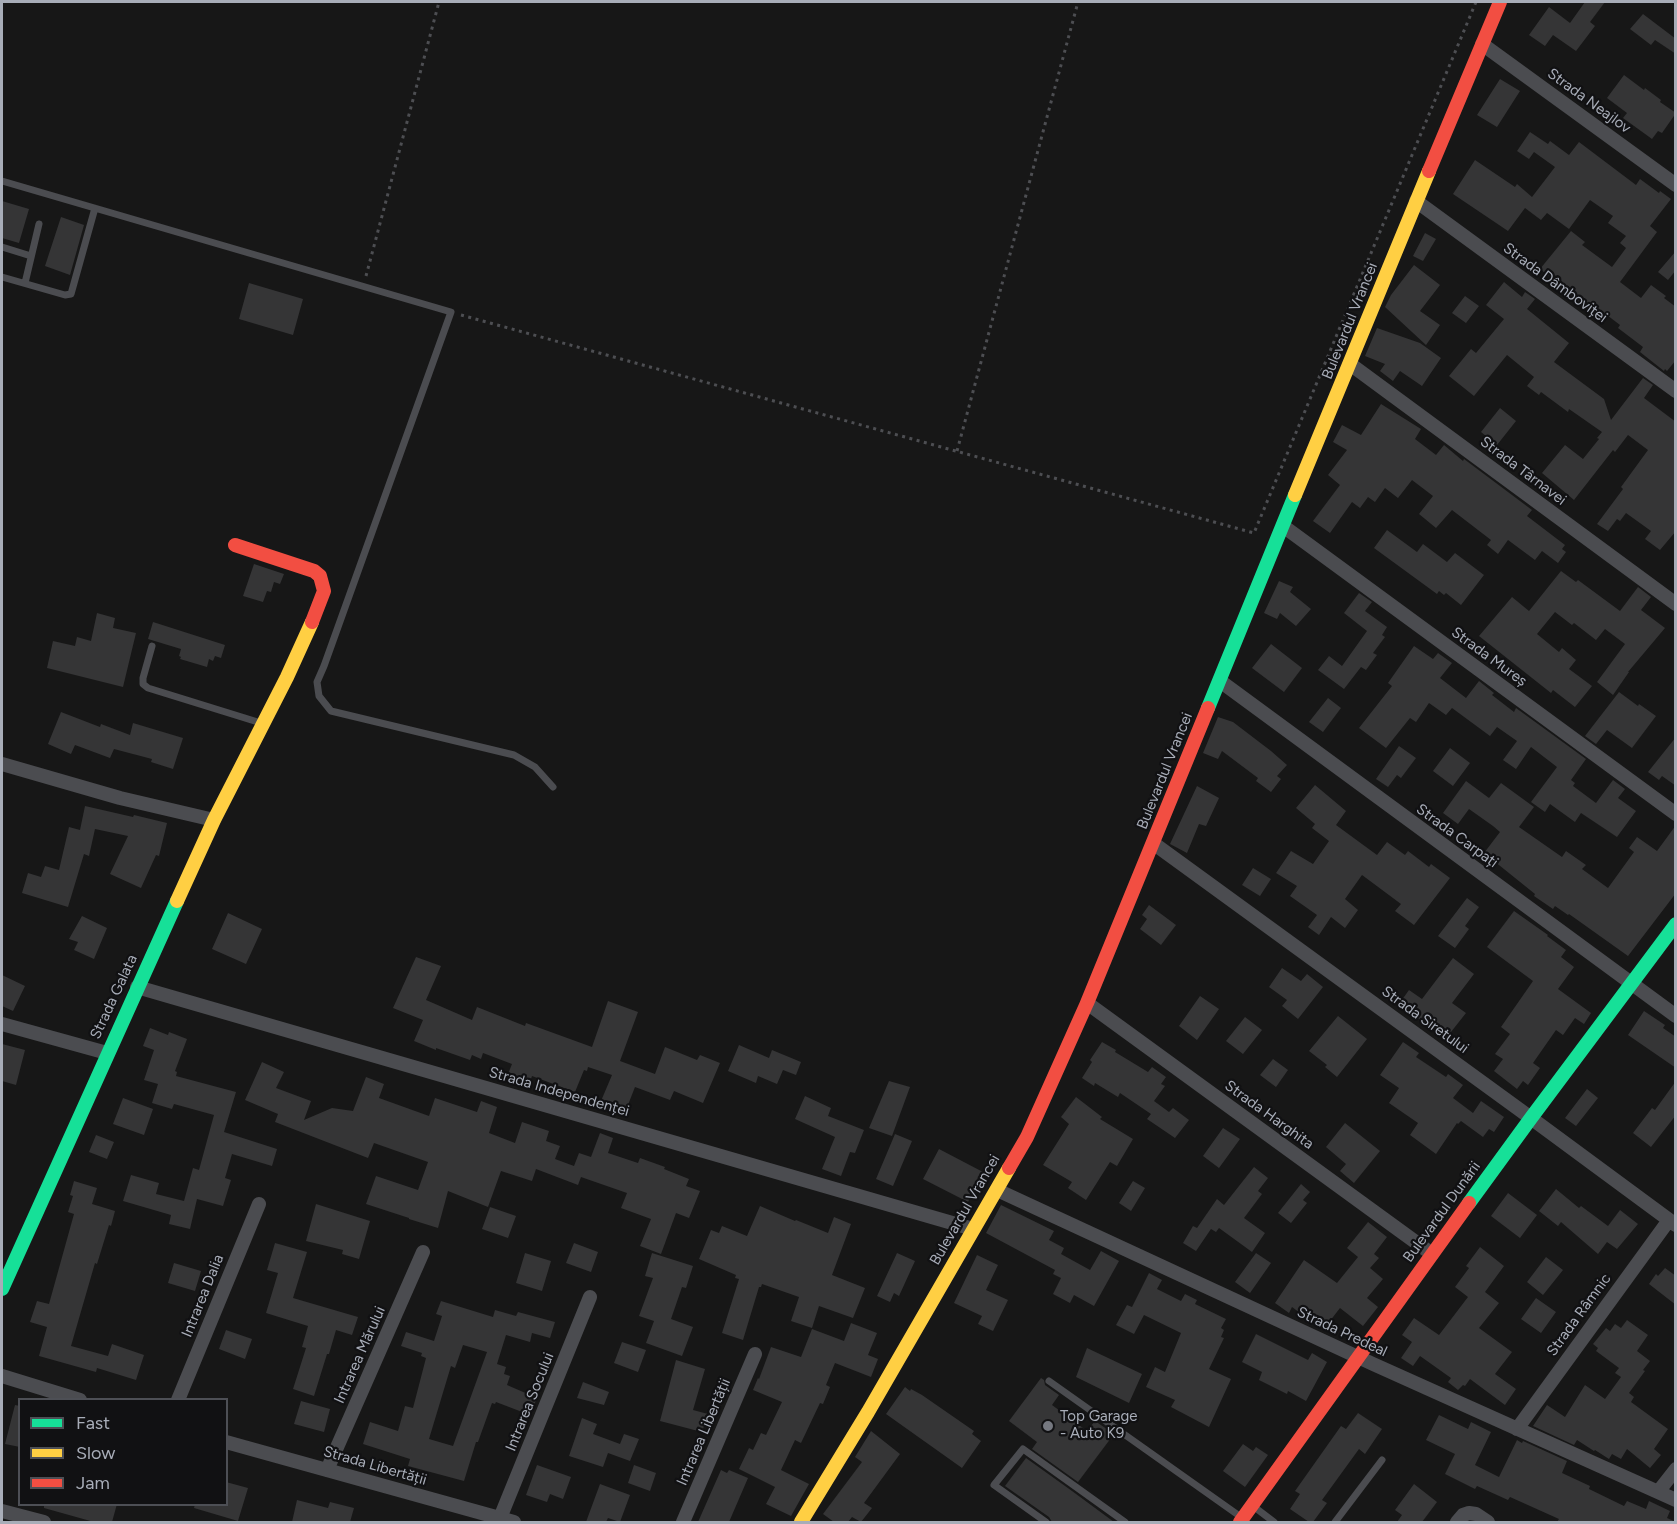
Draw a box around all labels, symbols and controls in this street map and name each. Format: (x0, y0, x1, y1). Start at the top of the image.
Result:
street label: Strada Neajlov (1544, 65, 1634, 137)
street label: Strada Dâmboviței (1499, 239, 1611, 327)
street label: Bulevardul Vrancei (1318, 260, 1382, 382)
street label: Strada Târnavei (1476, 433, 1570, 509)
street label: Strada Mureș (1448, 624, 1530, 690)
street label: Bulevardul Vrancei (1133, 710, 1197, 832)
street label: Strada Carpați (1412, 800, 1502, 872)
street label: Strada Galata (87, 952, 141, 1042)
street label: Strada Siretului (1378, 982, 1472, 1058)
street label: Strada Independenței (487, 1063, 631, 1121)
street label: Strada Harghita (1221, 1077, 1317, 1153)
street label: Bulevardul Vrancei (926, 1152, 1004, 1268)
street label: Bulevardul Dunării (1399, 1158, 1485, 1266)
street label: Intrarea Dalia (178, 1252, 228, 1340)
street label: Strada Râmnic (1543, 1270, 1615, 1360)
street label: Strada Predeal (1294, 1303, 1390, 1361)
street label: Intrarea Mărului (331, 1304, 389, 1406)
street label: Intrarea Socului (502, 1350, 558, 1454)
street label: Intrarea Libertății (673, 1376, 735, 1488)
legend (18, 1398, 228, 1506)
place label: Top Garage - Auto K9 (1060, 1408, 1137, 1443)
text: Fast (76, 1412, 110, 1434)
marker: Top Garage - Auto K9 (1041, 1419, 1055, 1433)
text: Slow (76, 1442, 115, 1464)
street label: Strada Libertății (321, 1443, 429, 1489)
text: Jam (76, 1472, 110, 1494)

